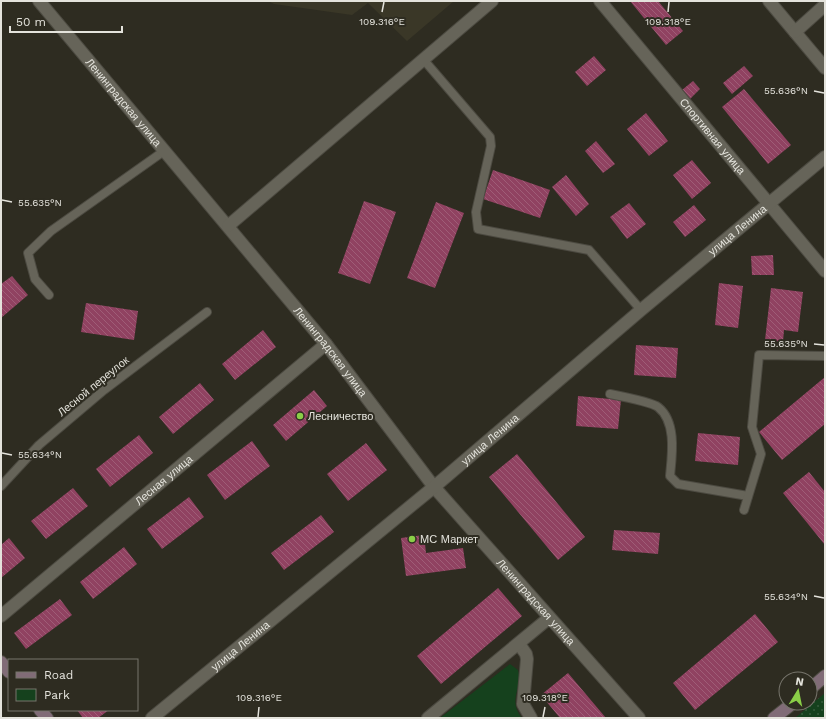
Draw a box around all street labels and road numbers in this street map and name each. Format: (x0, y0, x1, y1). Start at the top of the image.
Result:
street label: Ленинградская улица (83, 56, 165, 150)
street label: Спортивная улица (677, 96, 748, 178)
street label: улица Ленина (706, 202, 770, 258)
street label: Ленинградская улица (291, 304, 370, 400)
street label: Лесной переулок (55, 354, 132, 419)
street label: улица Ленина (459, 411, 522, 468)
street label: Лесная улица (132, 452, 196, 508)
street label: Ленинградская улица (494, 556, 578, 649)
street label: улица Ленина (209, 618, 273, 674)

